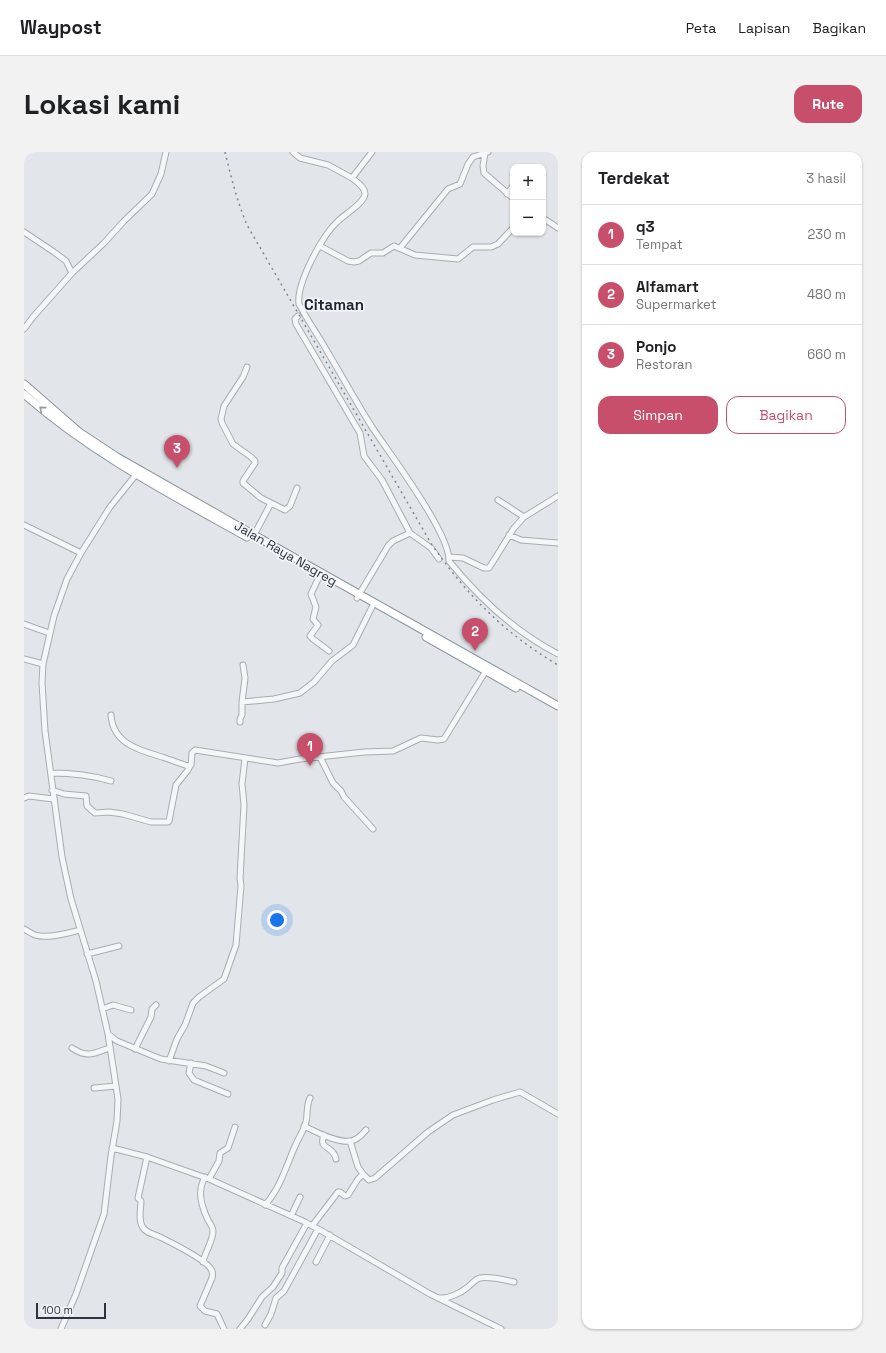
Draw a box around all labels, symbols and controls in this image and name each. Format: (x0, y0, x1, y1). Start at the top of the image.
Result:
text: Waypost (20, 15, 102, 40)
text: Peta (686, 19, 716, 37)
text: Lapisan (738, 19, 790, 37)
text: Bagikan (812, 19, 866, 37)
button: Rute (794, 85, 862, 123)
text: Lokasi kami (24, 86, 180, 122)
map controls (510, 164, 546, 236)
button: + (510, 164, 546, 200)
text: Terdekat (598, 167, 670, 189)
text: 3 hasil (806, 170, 846, 187)
button: − (510, 200, 546, 236)
text: q3 (636, 217, 655, 236)
text: 1 (608, 226, 614, 243)
text: 230 m (808, 226, 846, 243)
text: Tempat (636, 236, 683, 253)
text: Alfamart (636, 277, 699, 296)
text: 2 (607, 286, 615, 303)
text: 480 m (807, 286, 846, 303)
district label: Citaman (304, 295, 364, 314)
text: Supermarket (636, 296, 717, 313)
text: Ponjo (636, 337, 677, 356)
text: 3 (607, 346, 615, 363)
text: 660 m (807, 346, 846, 363)
text: Restoran (636, 356, 693, 373)
button: Simpan (598, 396, 718, 434)
button: Bagikan (726, 396, 846, 434)
one-way arrow (39, 406, 46, 413)
pin: 3 (164, 435, 190, 468)
street label: Jalan Raya Nagreg (231, 517, 340, 590)
pin: 2 (462, 618, 488, 651)
pin: 1 (297, 733, 323, 766)
your location (267, 910, 287, 930)
scale bar (36, 1301, 106, 1320)
text: 100 m (42, 1303, 73, 1317)

